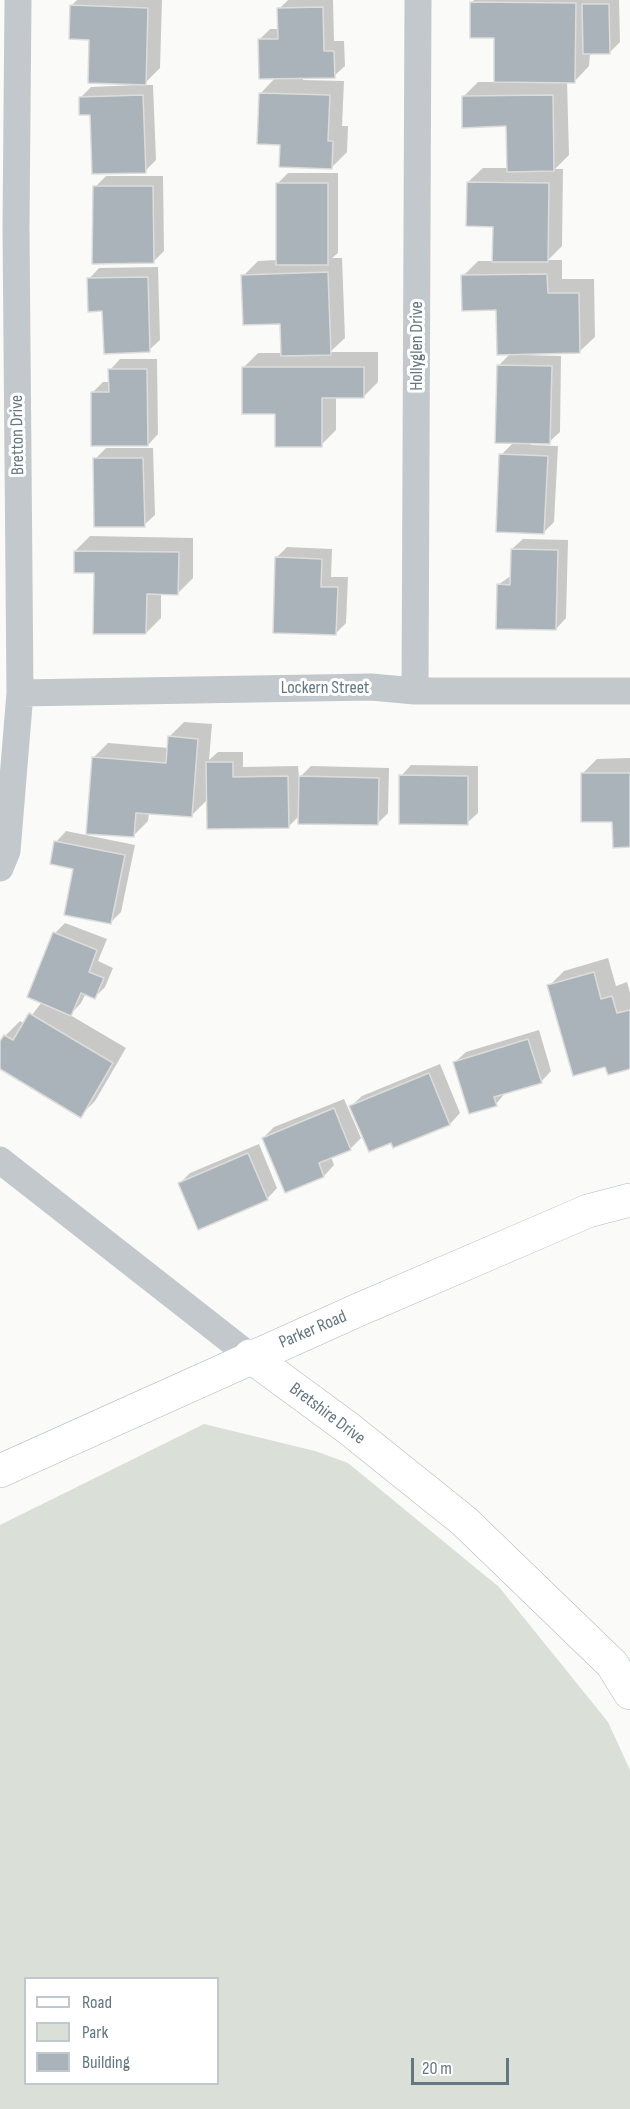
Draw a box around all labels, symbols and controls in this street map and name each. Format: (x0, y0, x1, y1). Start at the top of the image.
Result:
street label: Hollyglen Drive (406, 301, 428, 391)
street label: Bretton Drive (7, 395, 29, 475)
street label: Lockern Street (281, 677, 369, 699)
street label: Parker Road (276, 1306, 350, 1354)
street label: Bretshire Drive (285, 1378, 369, 1450)
legend (24, 1977, 219, 2085)
text: Road (82, 1992, 112, 2013)
text: Park (82, 2022, 108, 2043)
scale bar (414, 2046, 512, 2084)
text: Building (82, 2052, 130, 2073)
text: 20 m (422, 2058, 452, 2079)

